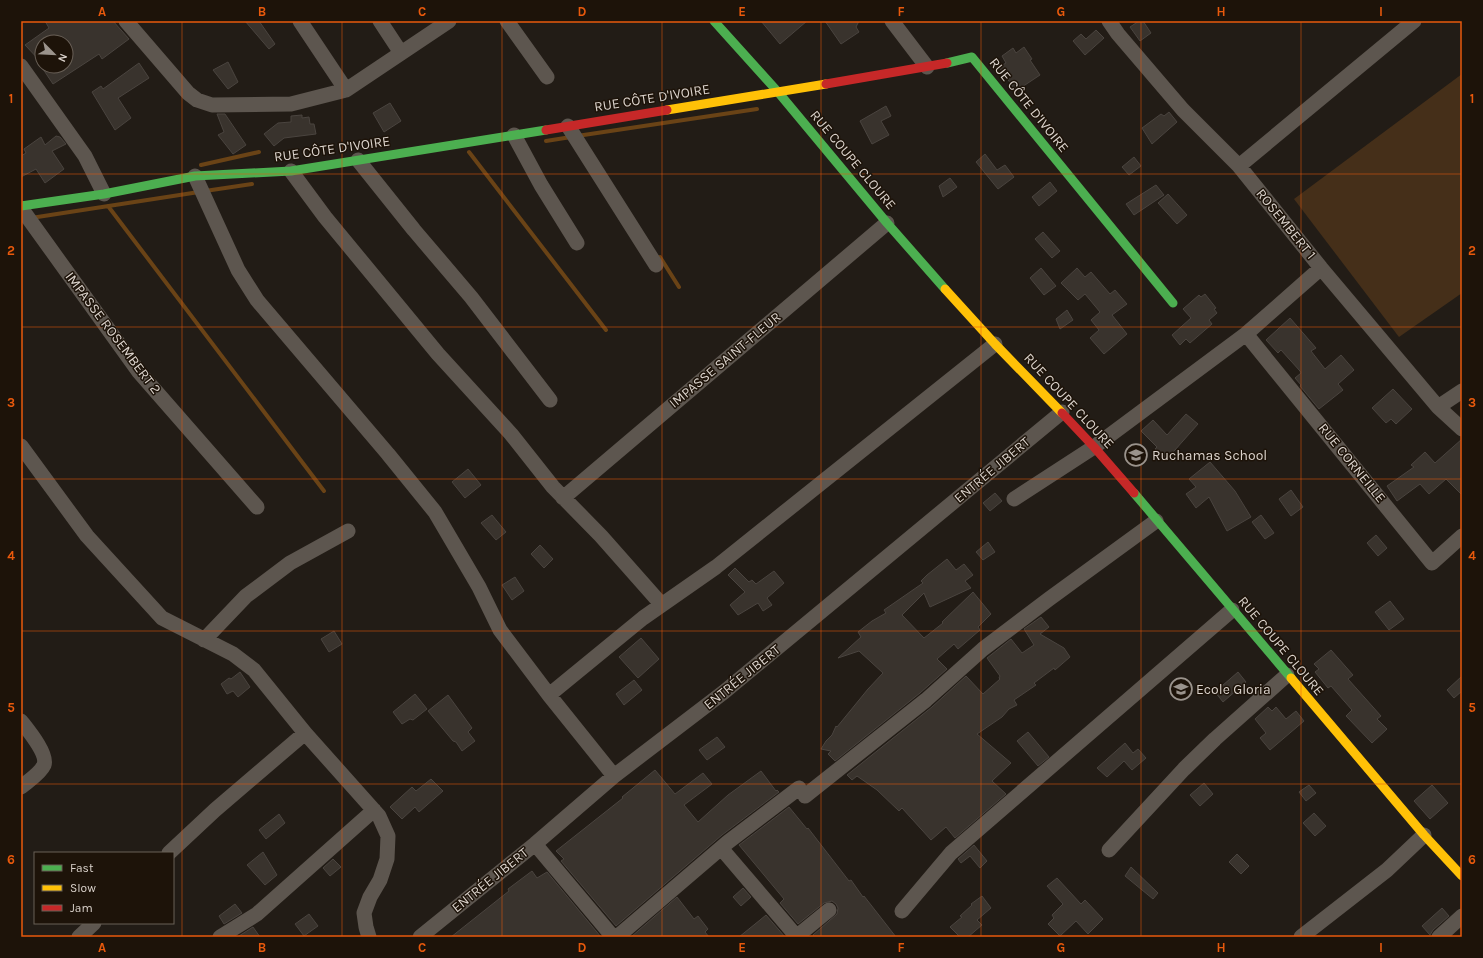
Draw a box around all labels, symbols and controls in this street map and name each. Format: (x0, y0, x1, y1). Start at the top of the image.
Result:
text: A (98, 4, 106, 19)
text: B (258, 4, 266, 19)
text: C (418, 4, 426, 19)
text: D (578, 4, 587, 19)
text: E (738, 4, 746, 19)
text: F (897, 4, 905, 19)
text: G (1057, 4, 1065, 19)
text: H (1216, 4, 1226, 19)
text: I (1379, 4, 1383, 19)
north arrow (34, 34, 74, 74)
text: N (55, 52, 70, 64)
street label: RUE CÔTE D'IVOIRE (986, 54, 1072, 156)
street label: RUE CÔTE D'IVOIRE (593, 80, 711, 116)
text: 1 (9, 91, 13, 106)
text: 1 (1470, 91, 1474, 106)
street label: RUE COUPE CLOURE (807, 107, 899, 213)
street label: RUE CÔTE D'IVOIRE (273, 132, 391, 166)
street label: ROSEMBERT 1 (1252, 185, 1320, 263)
text: 2 (7, 243, 15, 258)
text: 2 (1468, 243, 1476, 258)
street label: IMPASSE ROSEMBERT 2 (62, 269, 164, 397)
street label: IMPASSE SAINT-FLEUR (666, 308, 784, 412)
street label: RUE COUPE CLOURE (1020, 350, 1118, 452)
text: 3 (7, 395, 15, 410)
text: 3 (1468, 395, 1476, 410)
street label: RUE CORNEILLE (1315, 420, 1389, 506)
street label: ENTRÉE JIBERT (950, 433, 1033, 507)
school or university icon: Ruchamas School (1123, 442, 1149, 468)
place label: Ruchamas School (1152, 447, 1267, 464)
text: 4 (7, 548, 15, 563)
text: 4 (1468, 548, 1476, 563)
street label: RUE COUPE CLOURE (1235, 593, 1327, 699)
street label: ENTRÉE JIBERT (700, 640, 784, 713)
school or university icon: Ecole Gloria (1168, 676, 1194, 702)
place label: Ecole Gloria (1196, 681, 1271, 698)
text: 5 (7, 700, 15, 715)
text: 5 (1468, 700, 1476, 715)
street label: ENTRÉE JIBERT (448, 843, 532, 916)
text: 6 (7, 852, 15, 867)
legend (34, 852, 174, 924)
text: 6 (1468, 852, 1476, 867)
text: Fast (70, 861, 94, 875)
text: Slow (70, 881, 96, 895)
text: Jam (70, 901, 93, 915)
text: A (98, 940, 106, 955)
text: B (258, 940, 266, 955)
text: C (418, 940, 426, 955)
text: D (578, 940, 587, 955)
text: E (738, 940, 746, 955)
text: F (897, 940, 905, 955)
text: G (1057, 940, 1065, 955)
text: H (1216, 940, 1226, 955)
text: I (1379, 940, 1383, 955)

